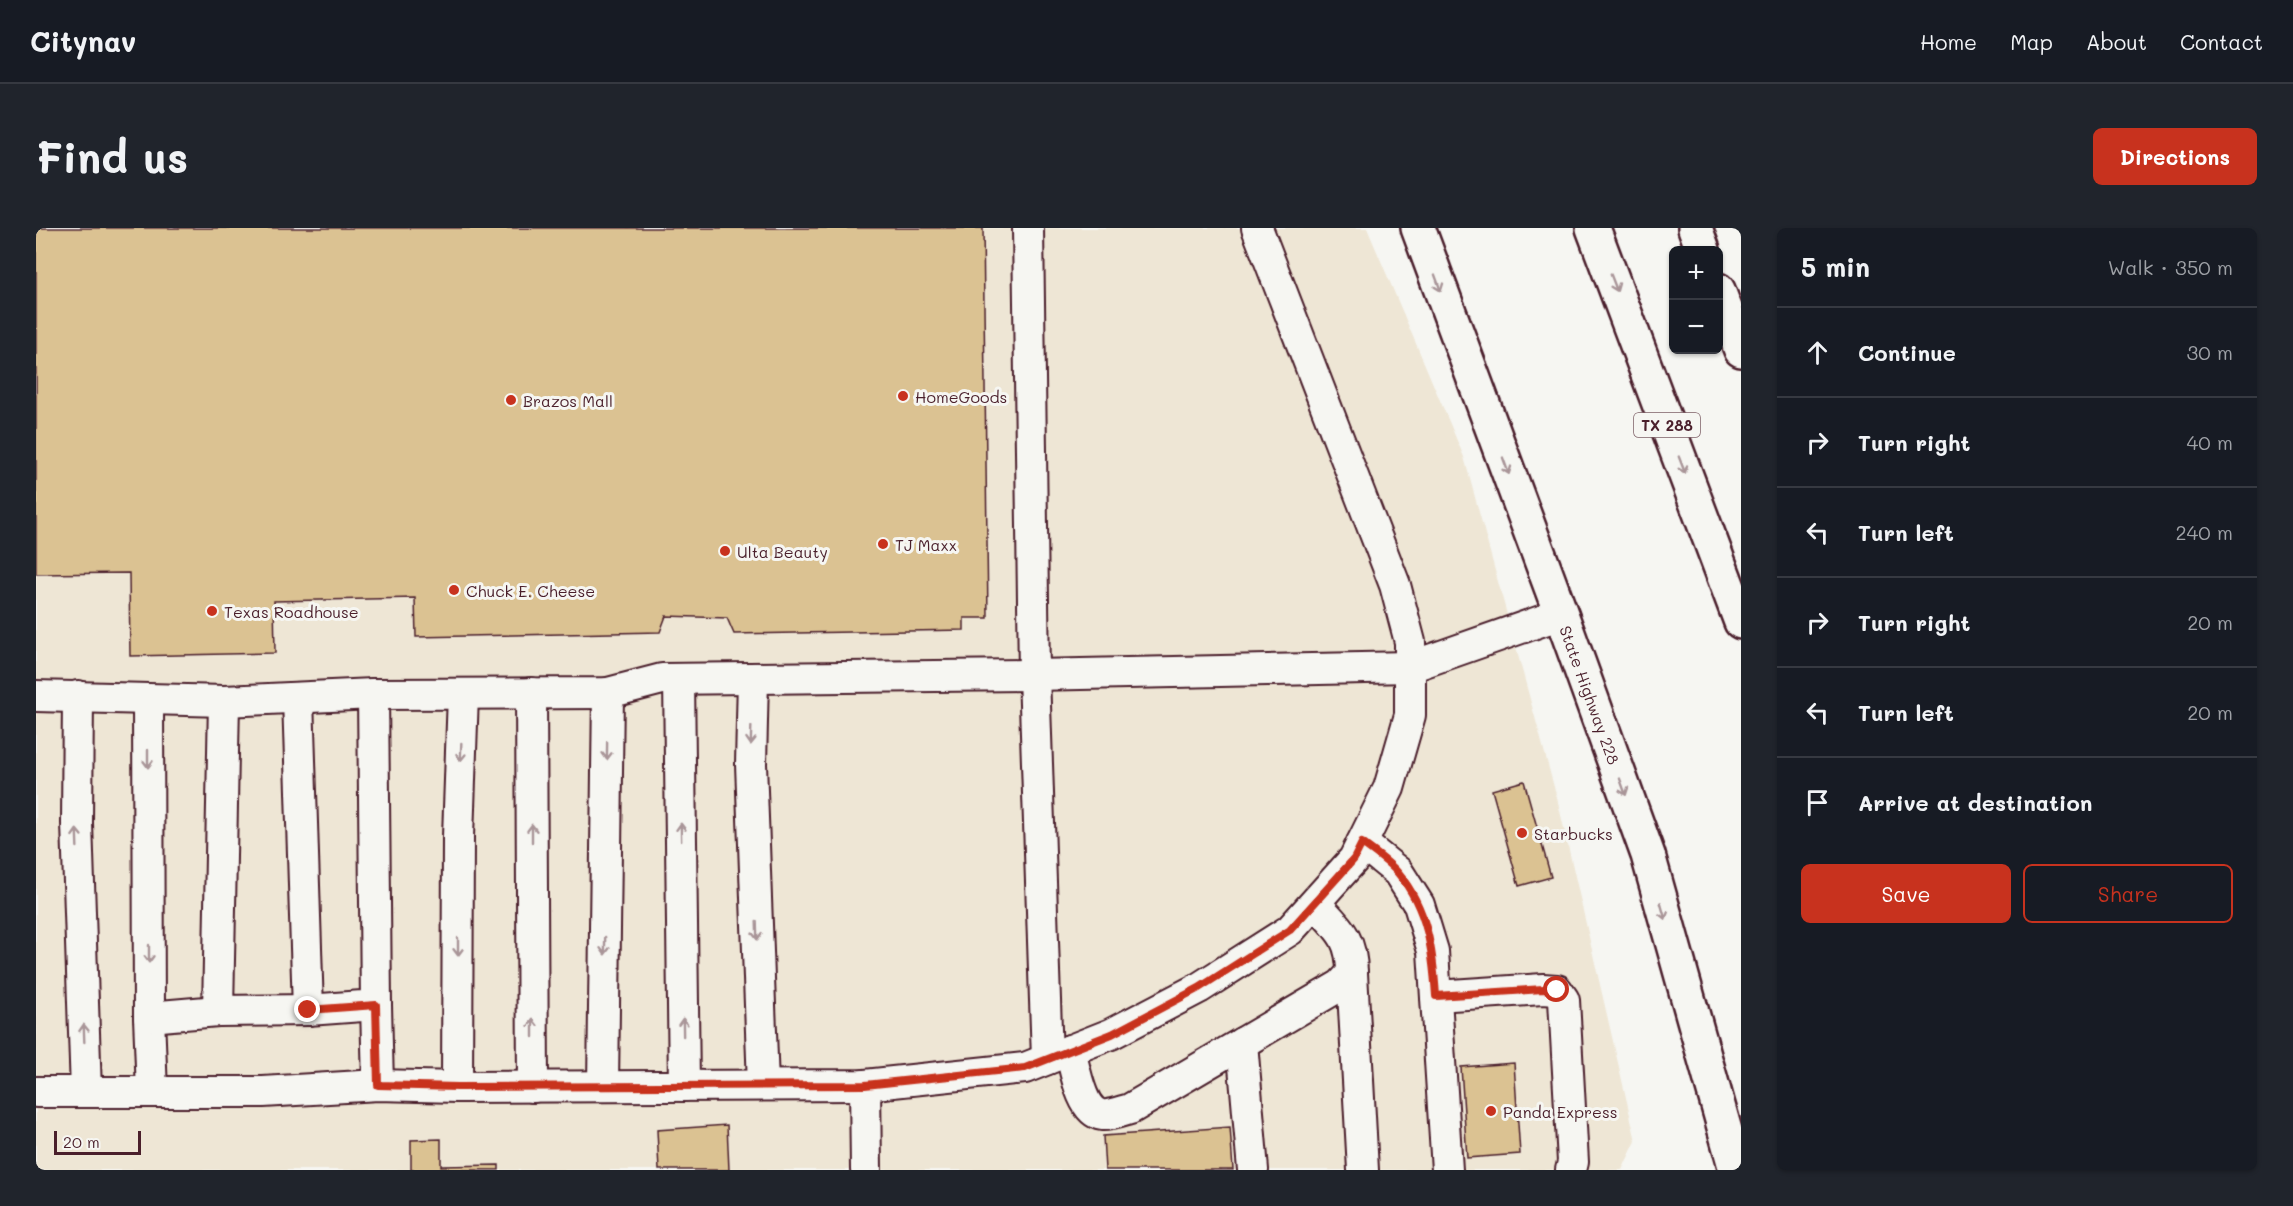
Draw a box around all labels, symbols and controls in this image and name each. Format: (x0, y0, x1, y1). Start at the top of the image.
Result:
text: Citynav (30, 23, 136, 59)
text: Home (1920, 28, 1977, 55)
text: Map (2010, 28, 2053, 55)
text: About (2086, 28, 2147, 55)
text: Contact (2180, 28, 2263, 55)
button: Directions (2093, 128, 2257, 185)
text: Find us (36, 129, 188, 184)
map controls (1669, 246, 1723, 354)
button: + (1669, 246, 1723, 300)
text: 5 min (1801, 250, 1870, 284)
text: Walk · 350 m (2108, 254, 2233, 280)
one-way arrow (1434, 273, 1445, 292)
one-way arrow (1609, 273, 1620, 292)
button: − (1669, 300, 1723, 354)
icon: ahead (1801, 336, 1834, 369)
text: Continue (1858, 338, 1956, 367)
text: 30 m (2187, 339, 2233, 365)
place label: HomeGoods (915, 386, 1007, 407)
marker: HomeGoods (896, 389, 910, 403)
place label: Brazos Mall (523, 390, 613, 411)
marker: Brazos Mall (504, 393, 518, 407)
road number: TX 288 (1634, 413, 1700, 437)
icon: right (1801, 426, 1834, 459)
text: Turn right (1858, 428, 1970, 457)
text: 40 m (2187, 429, 2233, 455)
one-way arrow (1678, 455, 1689, 474)
one-way arrow (1501, 456, 1512, 475)
icon: left (1801, 516, 1834, 549)
text: Turn left (1858, 518, 1954, 547)
text: 240 m (2175, 519, 2233, 545)
place label: TJ Maxx (895, 534, 957, 555)
marker: TJ Maxx (876, 537, 890, 551)
place label: Ulta Beauty (737, 541, 828, 562)
marker: Ulta Beauty (718, 544, 732, 558)
place label: Chuck E. Cheese (466, 580, 595, 601)
marker: Chuck E. Cheese (447, 583, 461, 597)
place label: Texas Roadhouse (224, 601, 359, 622)
marker: Texas Roadhouse (205, 604, 219, 618)
icon: right (1801, 606, 1834, 639)
text: Turn right (1858, 608, 1970, 637)
text: 20 m (2187, 609, 2233, 635)
street label: State Highway 228 (1555, 623, 1625, 768)
icon: left (1801, 696, 1834, 729)
text: Turn left (1858, 698, 1954, 727)
text: 20 m (2187, 699, 2233, 725)
one-way arrow (746, 726, 757, 746)
one-way arrow (601, 741, 613, 761)
one-way arrow (455, 742, 467, 762)
one-way arrow (143, 749, 154, 769)
one-way arrow (1619, 777, 1630, 796)
icon: arrive (1801, 786, 1834, 819)
text: Arrive at destination (1858, 788, 2093, 817)
one-way arrow (675, 823, 687, 843)
place label: Starbucks (1534, 823, 1613, 844)
one-way arrow (526, 824, 538, 844)
marker: Starbucks (1515, 826, 1529, 840)
one-way arrow (72, 829, 83, 849)
button: Save (1801, 864, 2011, 923)
button: Share (2023, 864, 2233, 923)
one-way arrow (1658, 901, 1670, 920)
one-way arrow (751, 921, 763, 941)
one-way arrow (599, 936, 611, 956)
one-way arrow (452, 937, 464, 957)
one-way arrow (143, 944, 155, 964)
route start (1543, 976, 1569, 1002)
route end (294, 996, 320, 1022)
one-way arrow (677, 1018, 689, 1038)
one-way arrow (527, 1019, 539, 1039)
one-way arrow (78, 1024, 89, 1044)
place label: Panda Express (1503, 1101, 1618, 1122)
marker: Panda Express (1484, 1104, 1498, 1118)
scale bar (54, 1128, 141, 1156)
text: 20 m (63, 1131, 100, 1152)

